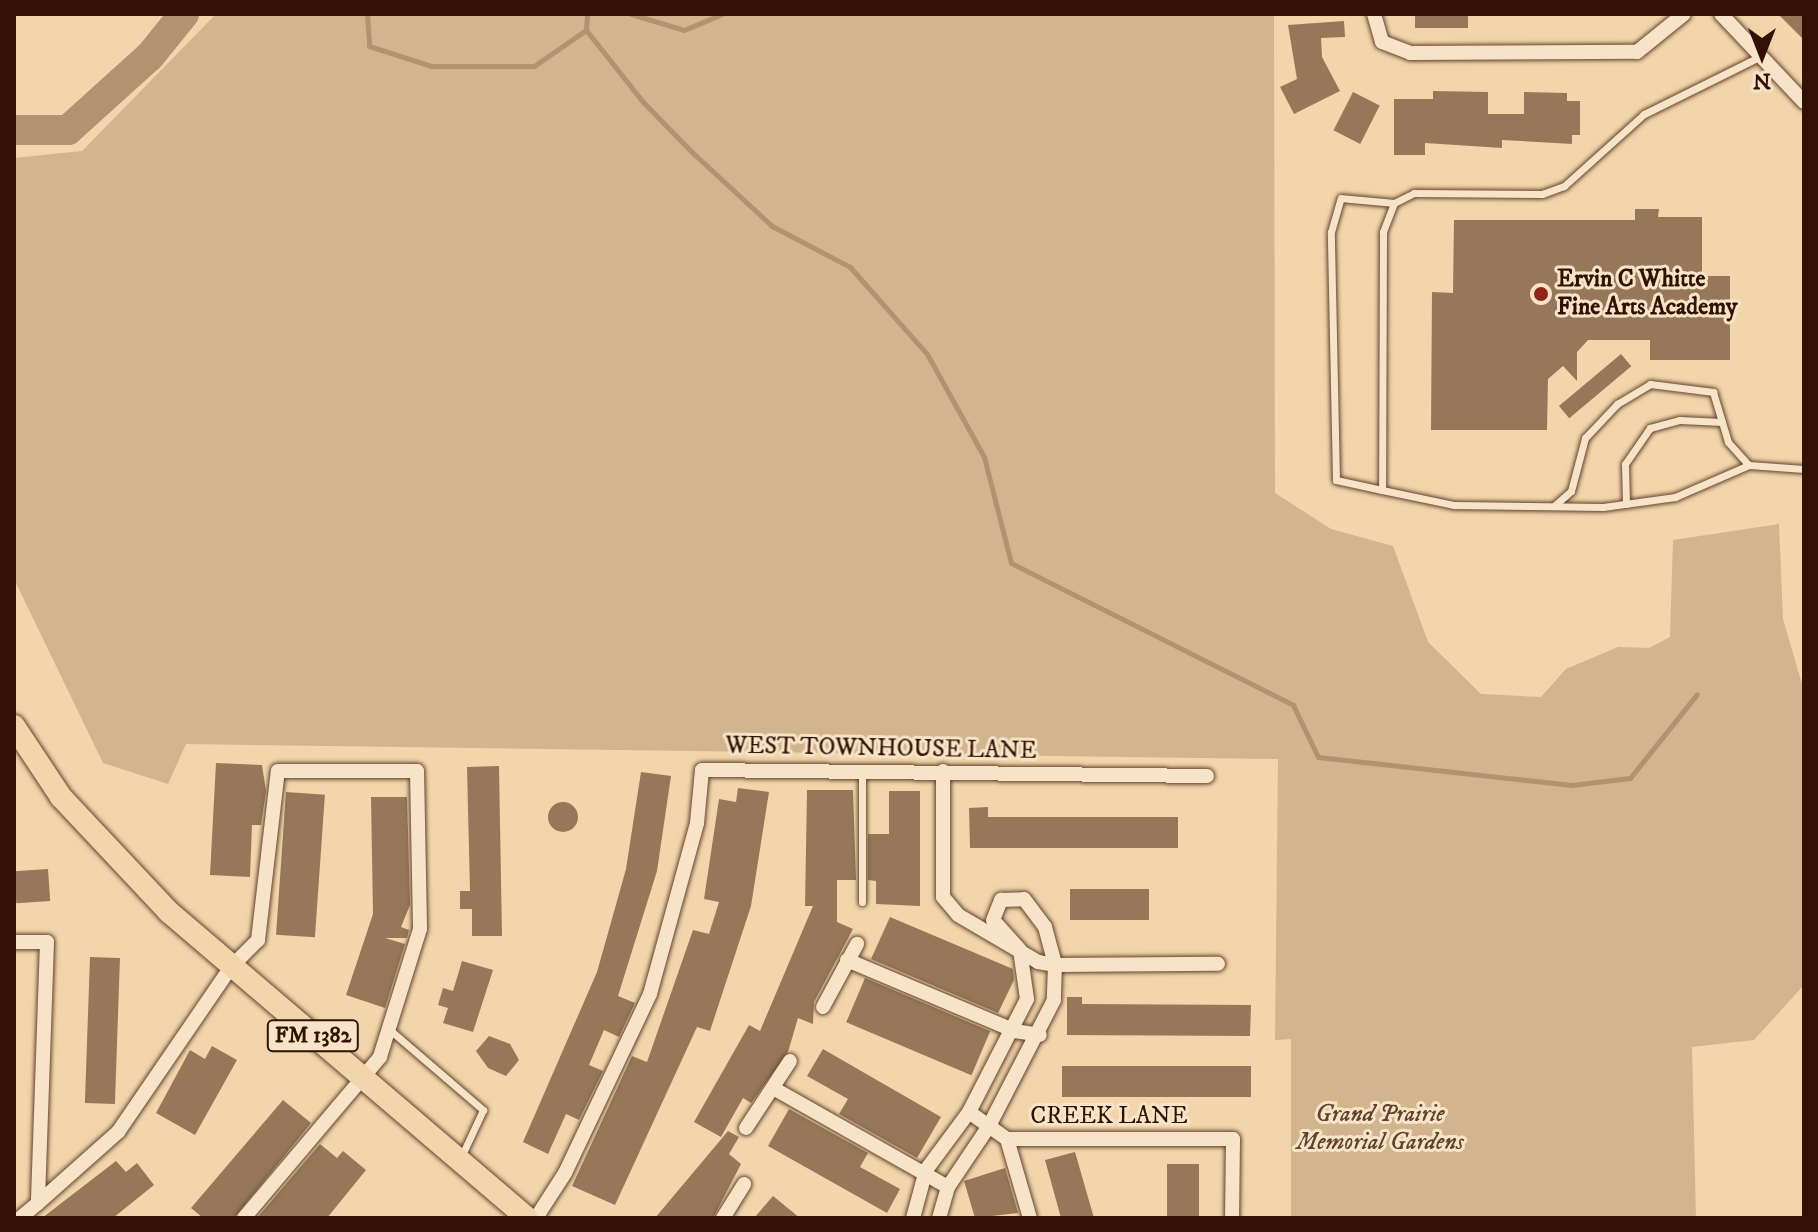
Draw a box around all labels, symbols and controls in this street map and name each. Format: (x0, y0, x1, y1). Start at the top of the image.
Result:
north arrow (1722, 16, 1802, 96)
text: N (1753, 67, 1771, 94)
place label: Ervin C Whitte Fine Arts Academy (1557, 266, 1737, 322)
marker: Ervin C Whitte Fine Arts Academy (1532, 285, 1550, 303)
street label: WEST TOWNHOUSE LANE (725, 732, 1037, 766)
road number: FM 1382 (265, 1018, 361, 1054)
park label: Grand Prairie Memorial Gardens (1296, 1101, 1464, 1157)
street label: CREEK LANE (1030, 1103, 1188, 1131)

